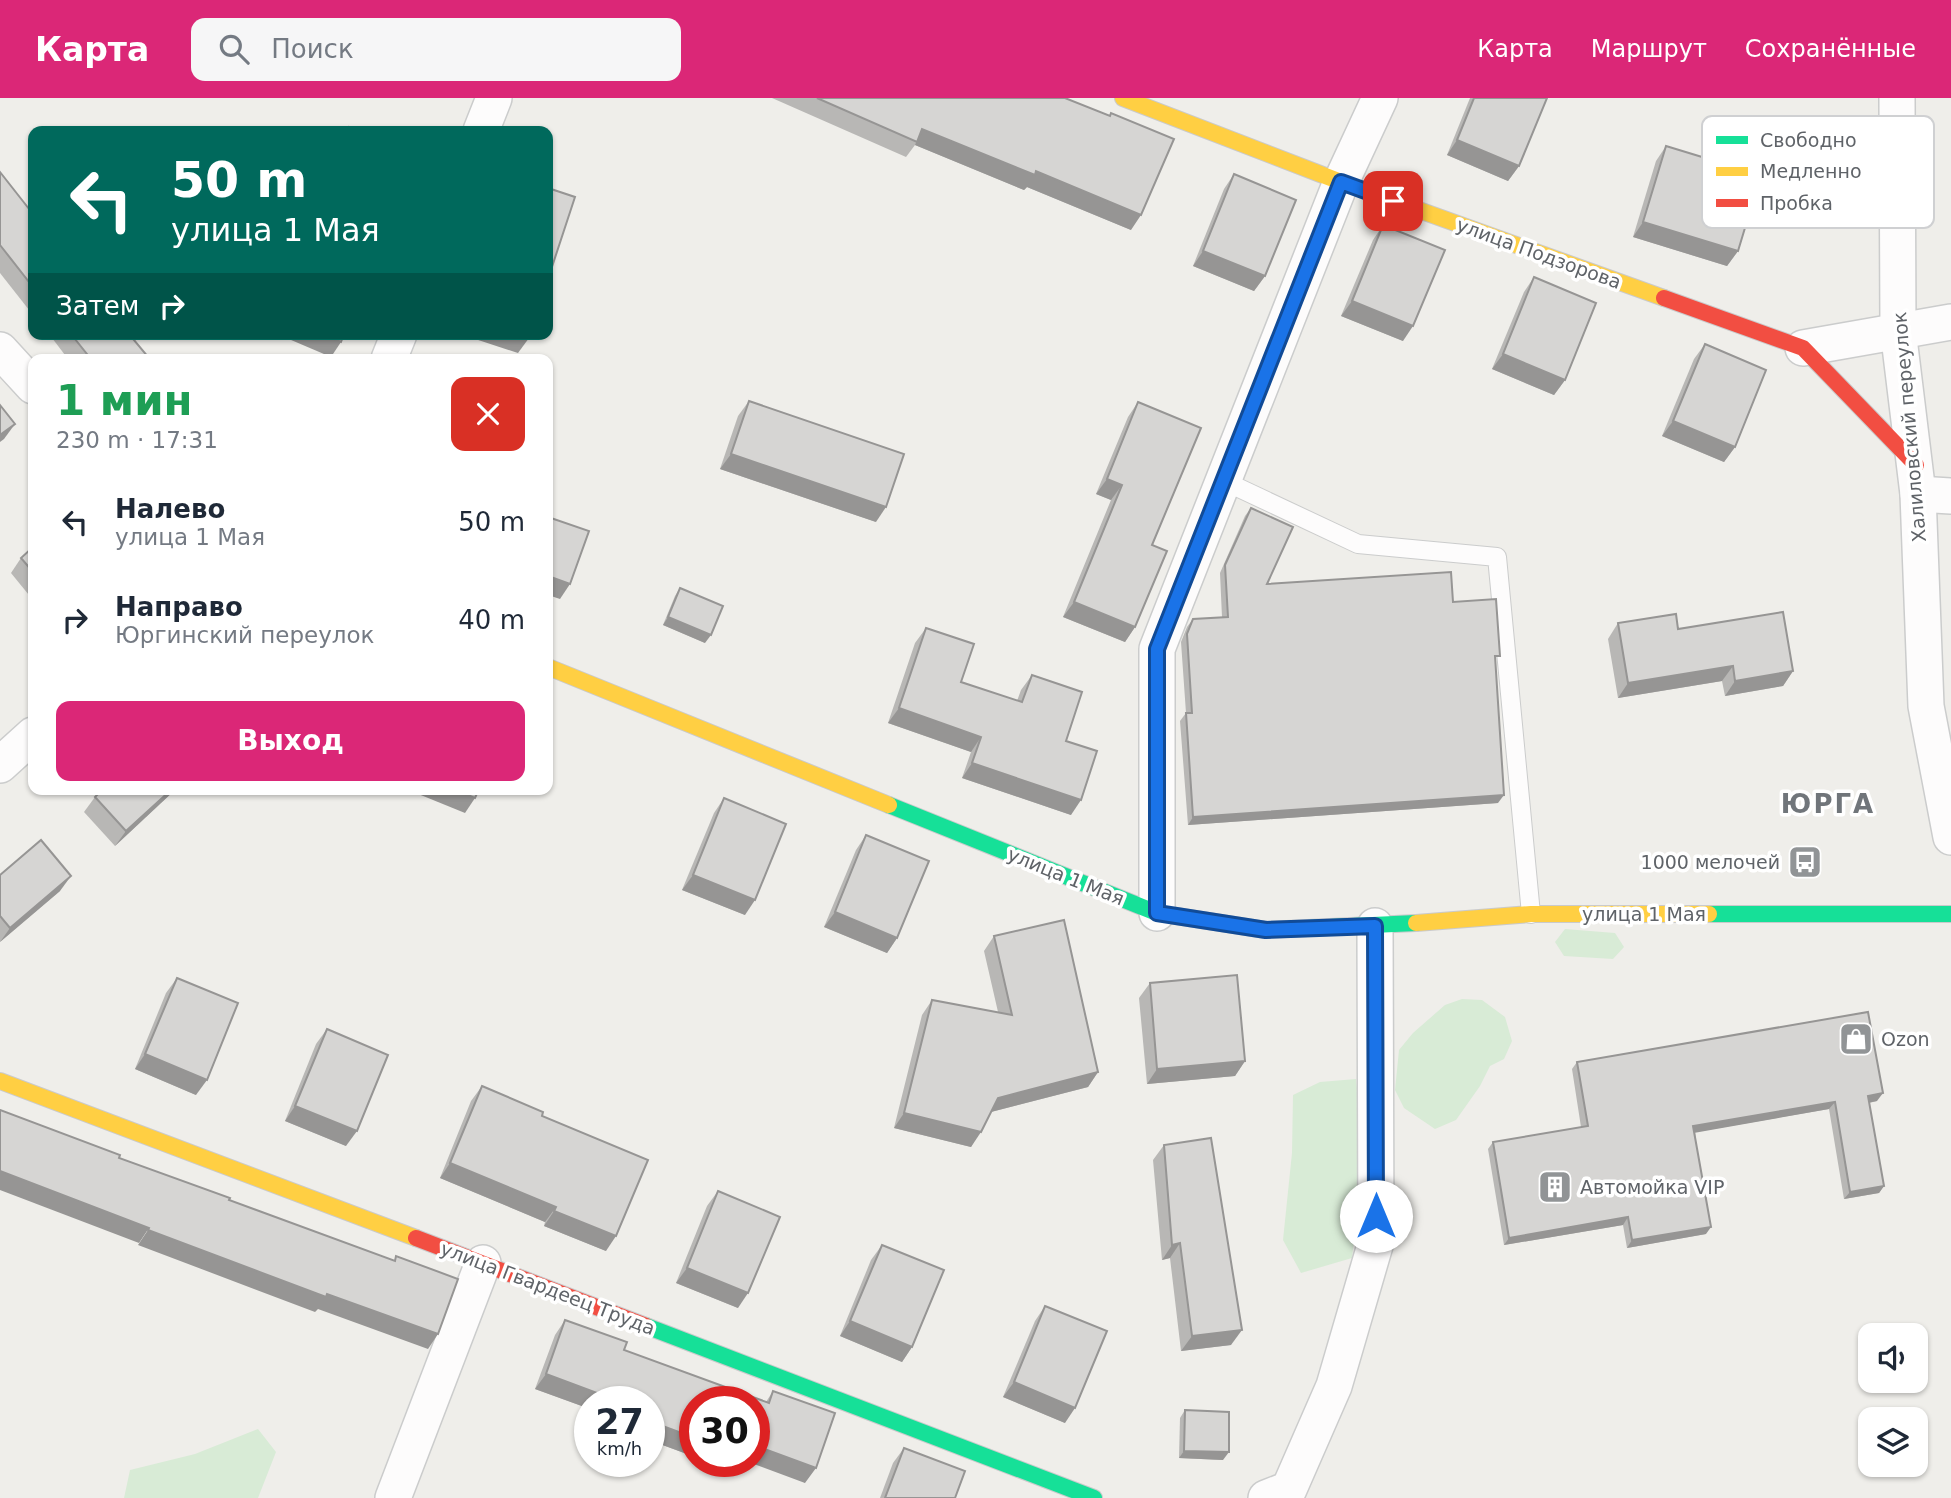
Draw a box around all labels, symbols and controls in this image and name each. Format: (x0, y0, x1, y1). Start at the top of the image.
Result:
search box (191, 18, 681, 81)
text: Карта (35, 30, 149, 69)
icon: search (215, 30, 253, 68)
text: Поиск (271, 34, 354, 64)
text: Карта (1477, 35, 1553, 63)
text: Маршрут (1591, 35, 1707, 63)
text: Сохранённые (1745, 35, 1916, 63)
legend (1702, 116, 1934, 228)
text: Свободно (1760, 129, 1857, 151)
text: 50 m (171, 152, 307, 209)
icon: left (56, 154, 147, 245)
text: Медленно (1760, 160, 1862, 182)
pin (1363, 171, 1423, 231)
icon: arrive (1374, 182, 1412, 220)
text: Пробка (1760, 192, 1833, 214)
text: улица 1 Мая (171, 211, 380, 249)
street label: улица Подзорова (1454, 213, 1624, 293)
icon: right (153, 287, 191, 325)
text: Затем (56, 291, 139, 321)
street label: Халиловский переулок (1888, 311, 1930, 543)
text: 1 мин (56, 376, 193, 425)
button: close (451, 377, 525, 451)
text: 230 m · 17:31 (56, 427, 218, 453)
text: Налево (115, 494, 225, 524)
icon: left (56, 503, 94, 541)
text: 50 m (458, 507, 525, 537)
text: улица 1 Мая (115, 524, 265, 550)
text: Направо (115, 592, 243, 622)
icon: right (56, 601, 94, 639)
text: 40 m (458, 605, 525, 635)
text: Юргинский переулок (115, 622, 374, 648)
button: Выход (56, 701, 525, 781)
district label: ЮРГА (1781, 789, 1875, 819)
street label: улица 1 Мая (1004, 843, 1128, 909)
bus stop icon: 1000 мелочей (1786, 843, 1824, 881)
place label: 1000 мелочей (1641, 851, 1780, 873)
street label: улица 1 Мая (1582, 903, 1706, 925)
shop icon: Ozon (1837, 1020, 1875, 1058)
place label: Ozon (1881, 1028, 1930, 1050)
building icon: Автомойка VIP (1536, 1168, 1574, 1206)
place label: Автомойка VIP (1580, 1176, 1724, 1198)
position arrow (1339, 1179, 1413, 1253)
street label: улица Гвардеец Труда (438, 1237, 658, 1339)
map controls (1858, 1323, 1928, 1477)
button: sound (1858, 1323, 1928, 1393)
speed limit sign: 30 (679, 1386, 770, 1477)
text: 27 (595, 1402, 644, 1442)
button: layers (1858, 1407, 1928, 1477)
text: km/h (597, 1438, 642, 1459)

